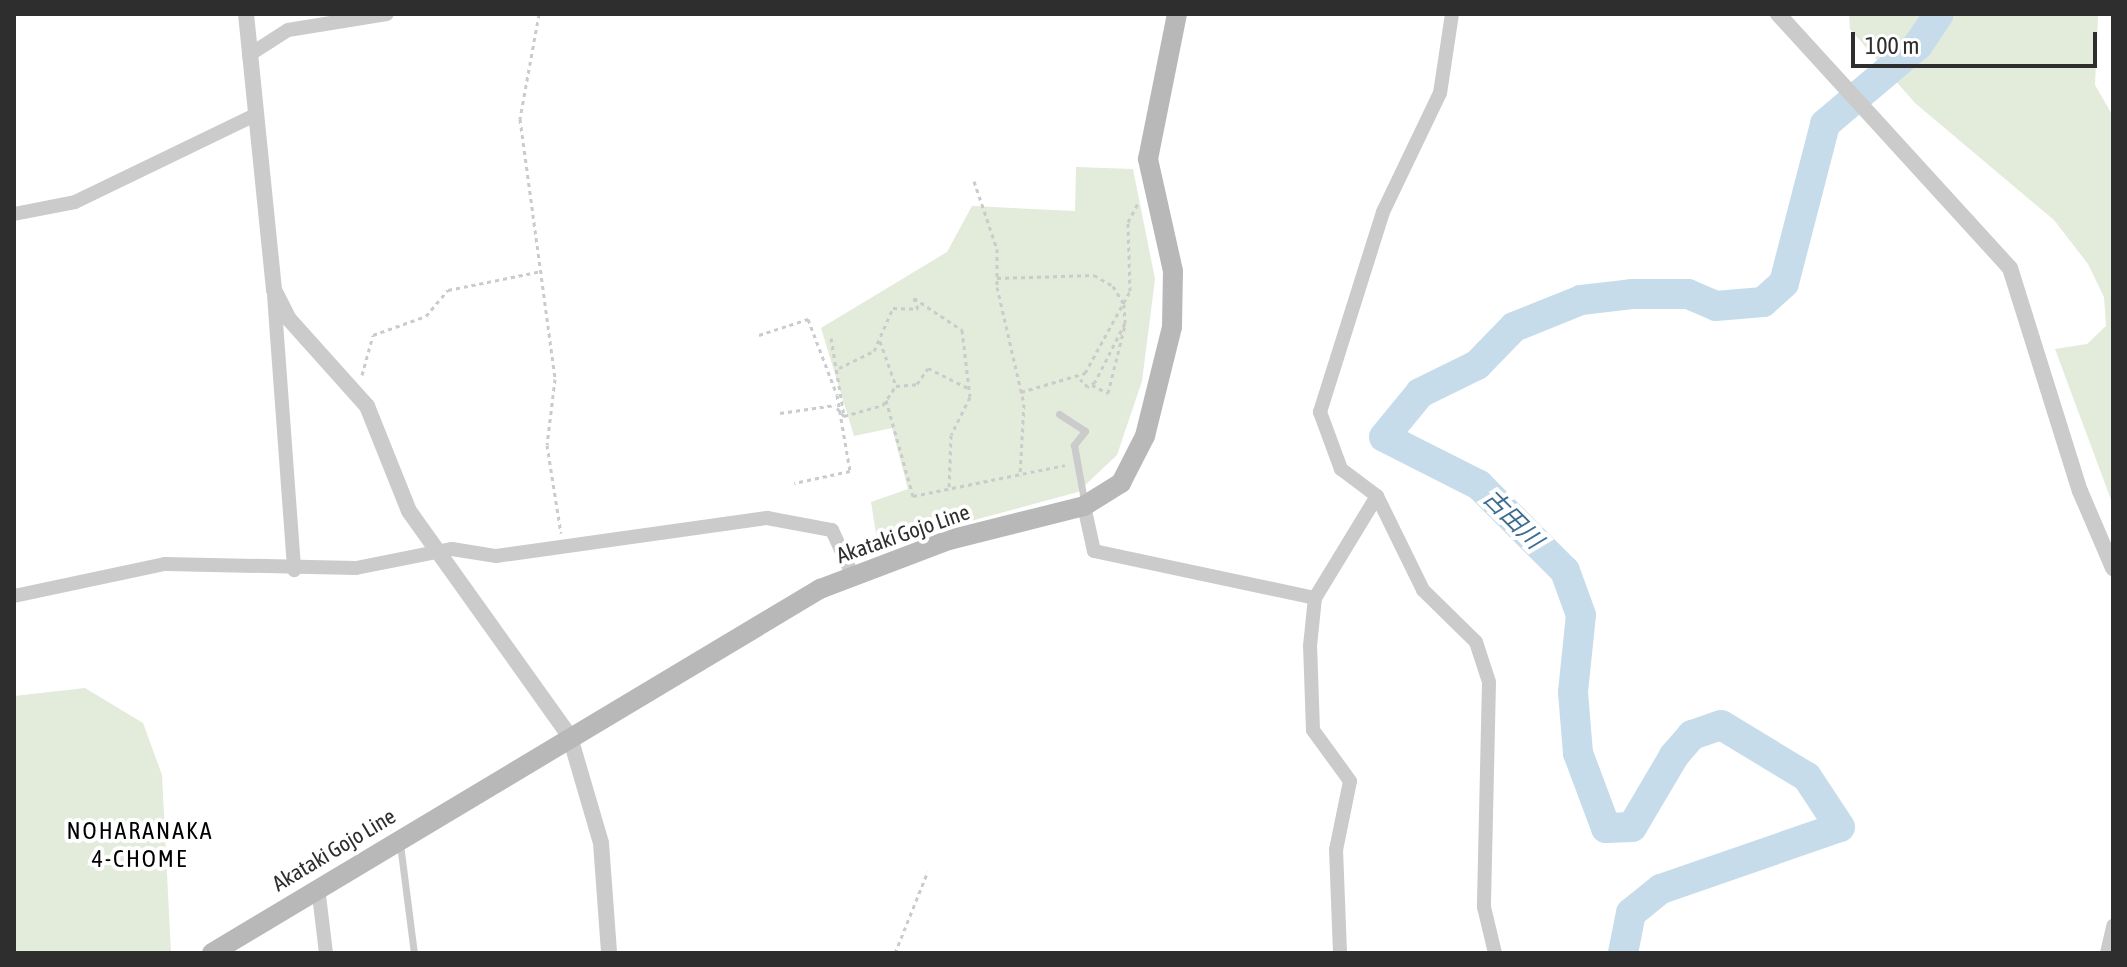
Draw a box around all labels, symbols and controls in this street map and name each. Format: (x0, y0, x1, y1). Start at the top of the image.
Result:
scale bar (1855, 16, 2101, 66)
text: 100 m (1865, 32, 1919, 59)
water label: 古田川 (1477, 483, 1549, 555)
street label: Akataki Gojo Line (833, 499, 973, 569)
street label: Akataki Gojo Line (268, 803, 400, 897)
district label: NOHARANAKA 4-CHOME (66, 817, 214, 873)

